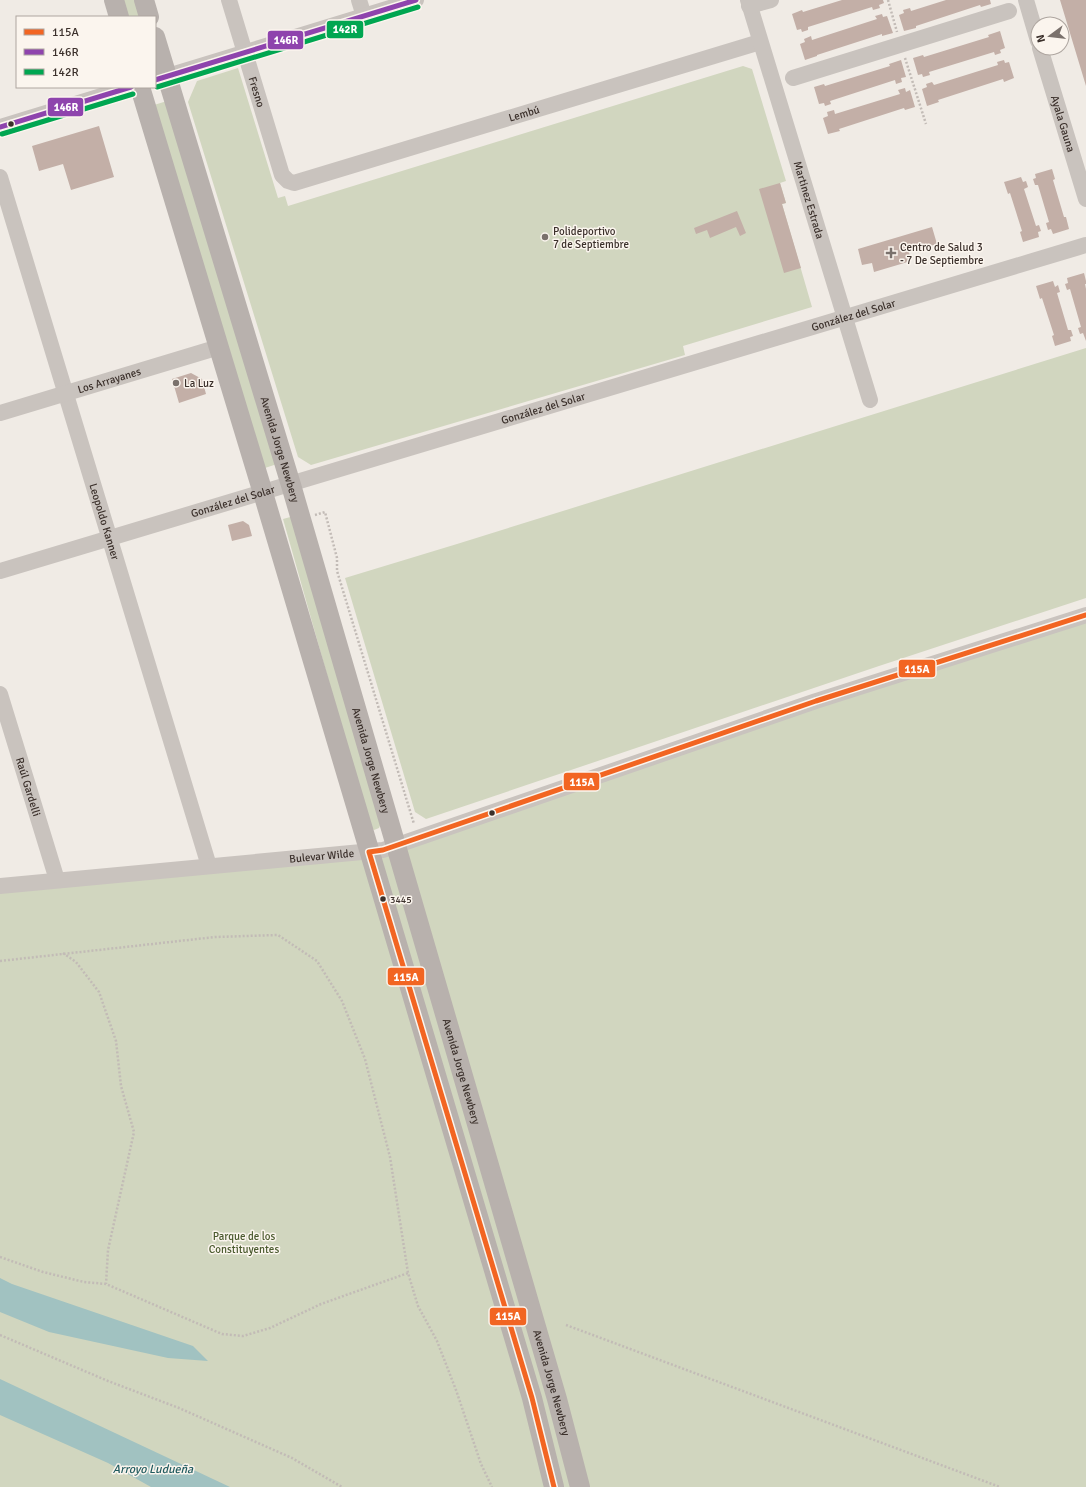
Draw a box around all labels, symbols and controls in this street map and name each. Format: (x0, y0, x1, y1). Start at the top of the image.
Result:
legend (16, 16, 156, 88)
north arrow (1030, 16, 1070, 56)
line badge: 142R (326, 20, 364, 39)
text: 142R (333, 23, 358, 36)
text: 115A (52, 25, 79, 40)
line badge: 146R (267, 30, 304, 50)
text: N (1034, 33, 1048, 44)
text: 146R (274, 34, 299, 47)
text: 146R (52, 45, 79, 60)
text: 142R (52, 65, 79, 80)
street label: Fresno (246, 75, 267, 109)
street label: Ayala Gauna (1048, 94, 1077, 154)
line badge: 146R (47, 97, 84, 117)
text: 146R (54, 101, 79, 114)
street label: Lembú (507, 103, 541, 125)
unlabelled marker (6, 119, 16, 129)
street label: Martinez Estrada (791, 160, 827, 241)
place label: Polideportivo 7 de Septiembre (553, 225, 629, 251)
marker: Polideportivo 7 de Septiembre (540, 232, 550, 242)
place label: Centro de Salud 3 - 7 De Septiembre (900, 241, 983, 267)
marker: Centro de Salud 3 - 7 De Septiembre (885, 247, 897, 259)
street label: González del Solar (810, 297, 897, 334)
street label: Los Arrayanes (76, 365, 143, 396)
place label: La Luz (184, 377, 214, 390)
marker: La Luz (171, 378, 181, 388)
street label: González del Solar (500, 390, 587, 427)
street label: Avenida Jorge Newbery (258, 395, 302, 505)
street label: Leopoldo Kanner (86, 482, 122, 561)
street label: González del Solar (189, 483, 276, 520)
line badge: 115A (898, 659, 936, 678)
text: 115A (905, 663, 929, 676)
street label: Avenida Jorge Newbery (349, 706, 392, 816)
street label: Raúl Gardelli (13, 756, 43, 818)
line badge: 115A (563, 772, 600, 791)
text: 115A (570, 776, 594, 789)
unlabelled marker (487, 808, 497, 818)
street label: Bulevar Wilde (289, 847, 355, 866)
marker: 3445 (378, 894, 388, 904)
place label: 3445 (390, 894, 412, 906)
line badge: 115A (387, 967, 425, 986)
text: 115A (394, 971, 418, 984)
street label: Avenida Jorge Newbery (440, 1017, 483, 1127)
park label: Parque de los Constituyentes (209, 1230, 279, 1256)
line badge: 115A (489, 1307, 527, 1326)
text: 115A (496, 1310, 520, 1323)
street label: Avenida Jorge Newbery (530, 1328, 573, 1438)
water label: Arroyo Ludueña (113, 1462, 194, 1477)

